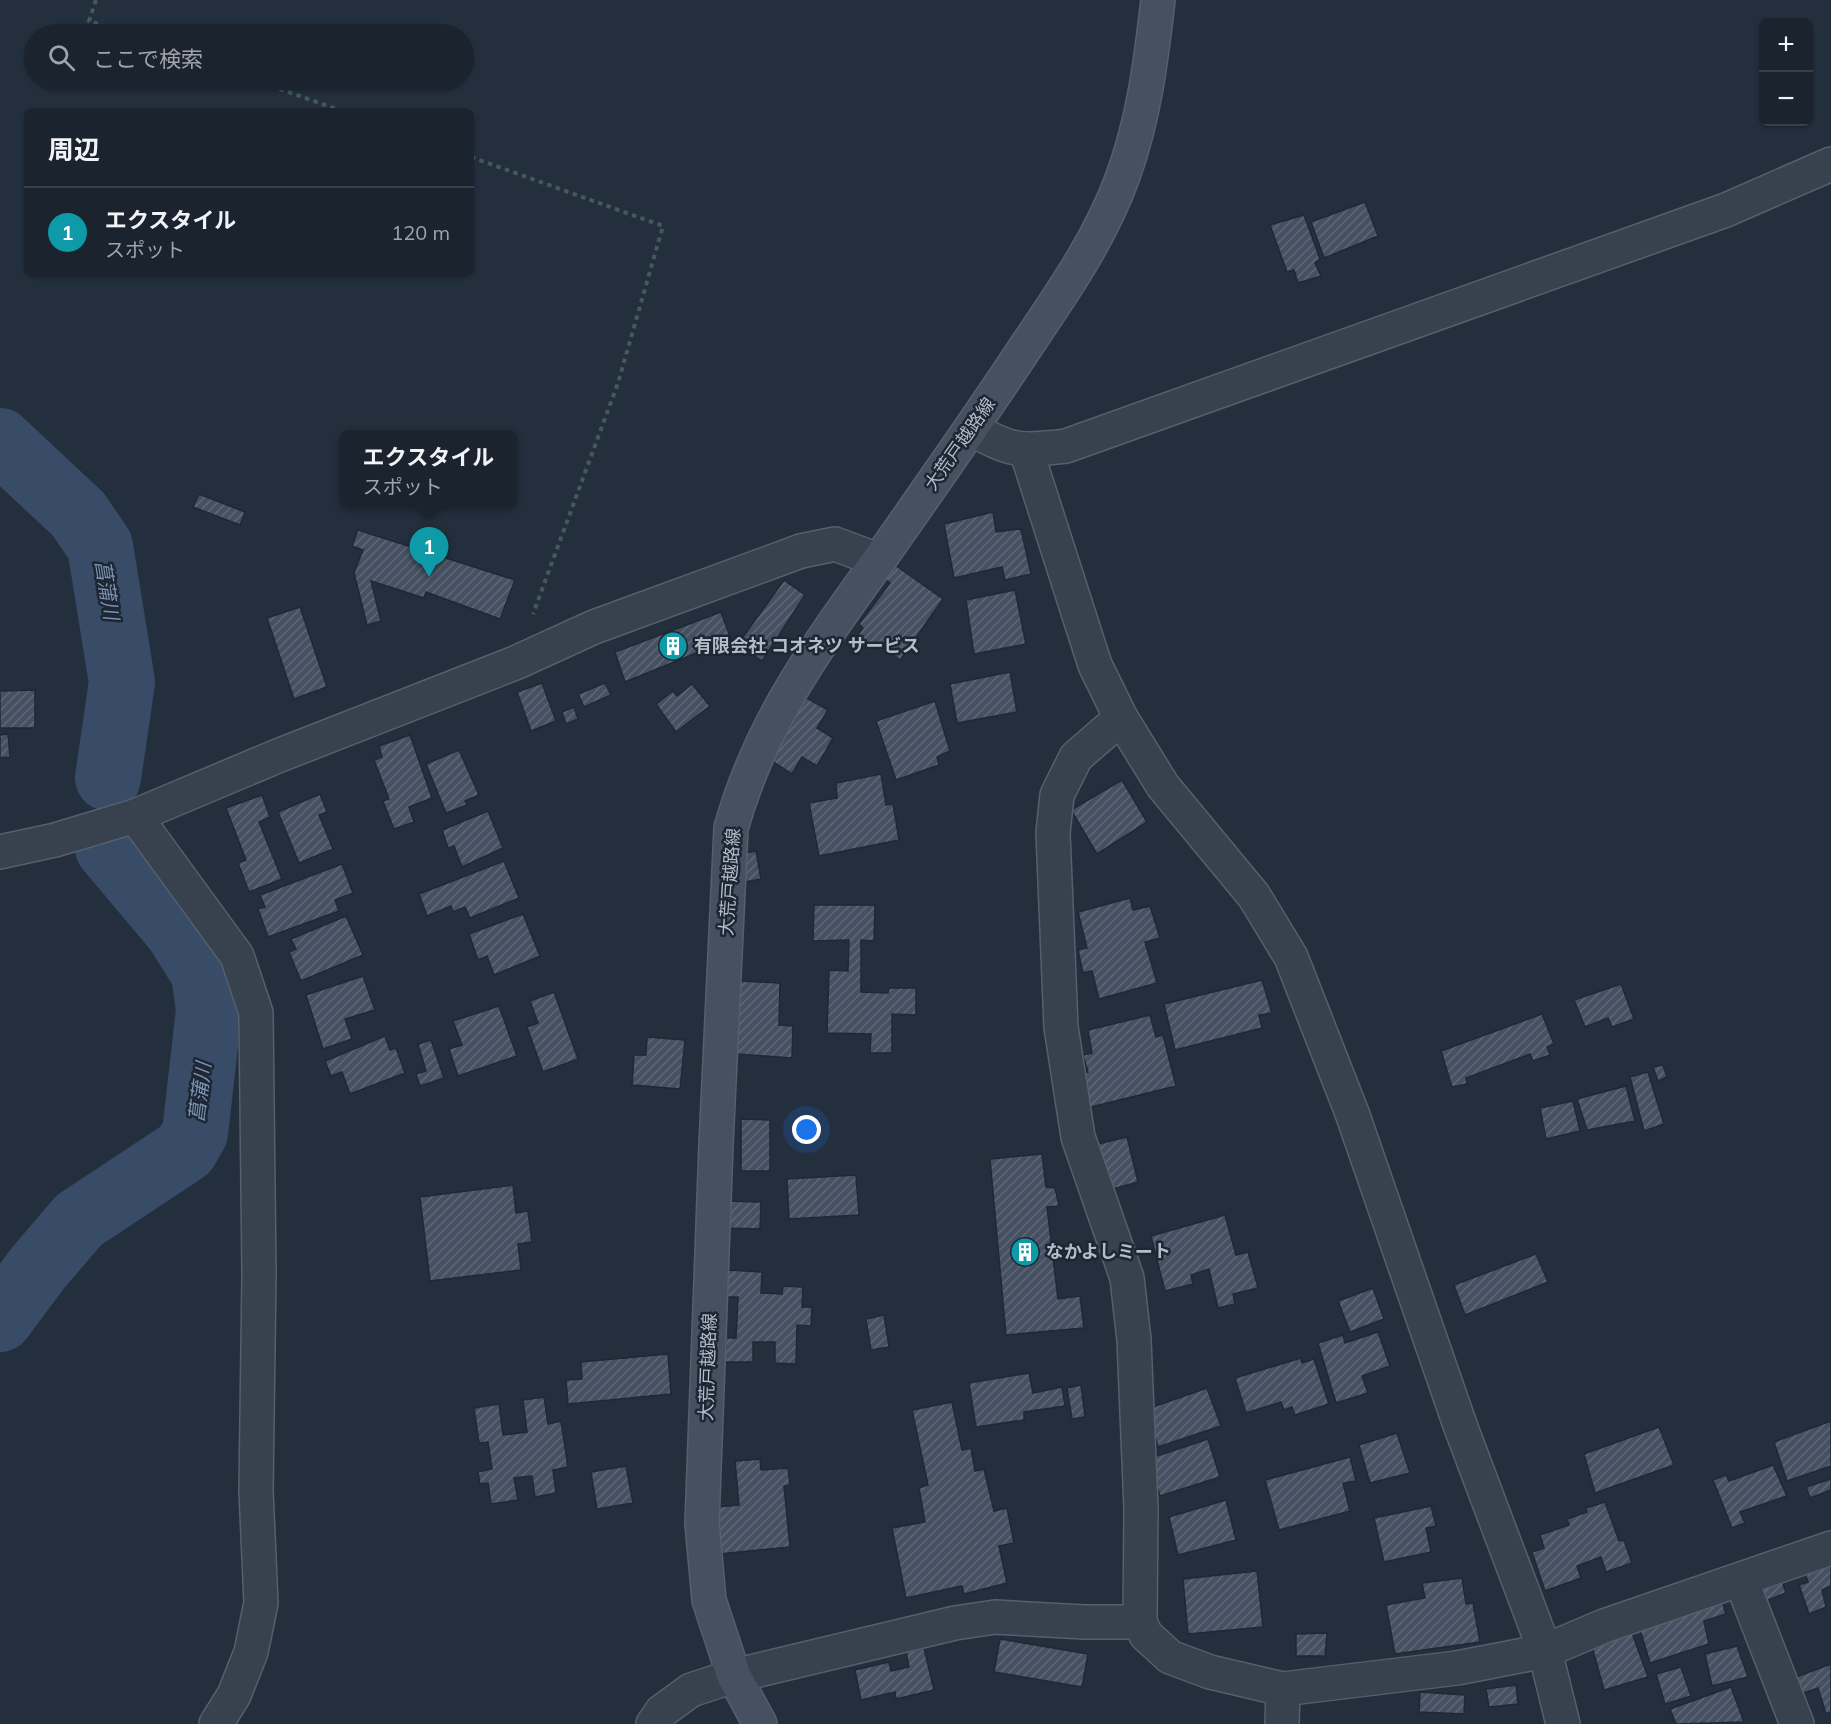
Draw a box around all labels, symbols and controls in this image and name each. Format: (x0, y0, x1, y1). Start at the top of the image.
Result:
map controls (1759, 18, 1813, 126)
button: + (1759, 18, 1813, 72)
search box (24, 24, 474, 90)
icon: search (45, 41, 78, 74)
text: ここで検索 (93, 45, 203, 73)
button: − (1759, 72, 1813, 126)
text: 周辺 (48, 133, 100, 166)
text: エクスタイル (105, 206, 236, 234)
text: 1 (62, 220, 74, 245)
text: 120 m (391, 220, 450, 245)
text: スポット (105, 237, 185, 262)
street label: 大荒戸越路線 (919, 393, 1000, 495)
popup (340, 430, 517, 508)
text: エクスタイル (363, 443, 494, 471)
text: スポット (363, 474, 443, 499)
pin: 1 (410, 528, 448, 577)
water label: 菖蒲川 (90, 558, 125, 623)
building icon: 有限会社 コオネツ サービス (657, 630, 689, 662)
place label: 有限会社 コオネツ サービス (694, 634, 920, 657)
street label: 大荒戸越路線 (714, 827, 745, 937)
water label: 菖蒲川 (183, 1059, 216, 1123)
your location (792, 1115, 821, 1144)
building icon: なかよしミート (1009, 1236, 1041, 1268)
place label: なかよしミート (1046, 1240, 1171, 1263)
street label: 大荒戸越路線 (694, 1313, 721, 1421)

